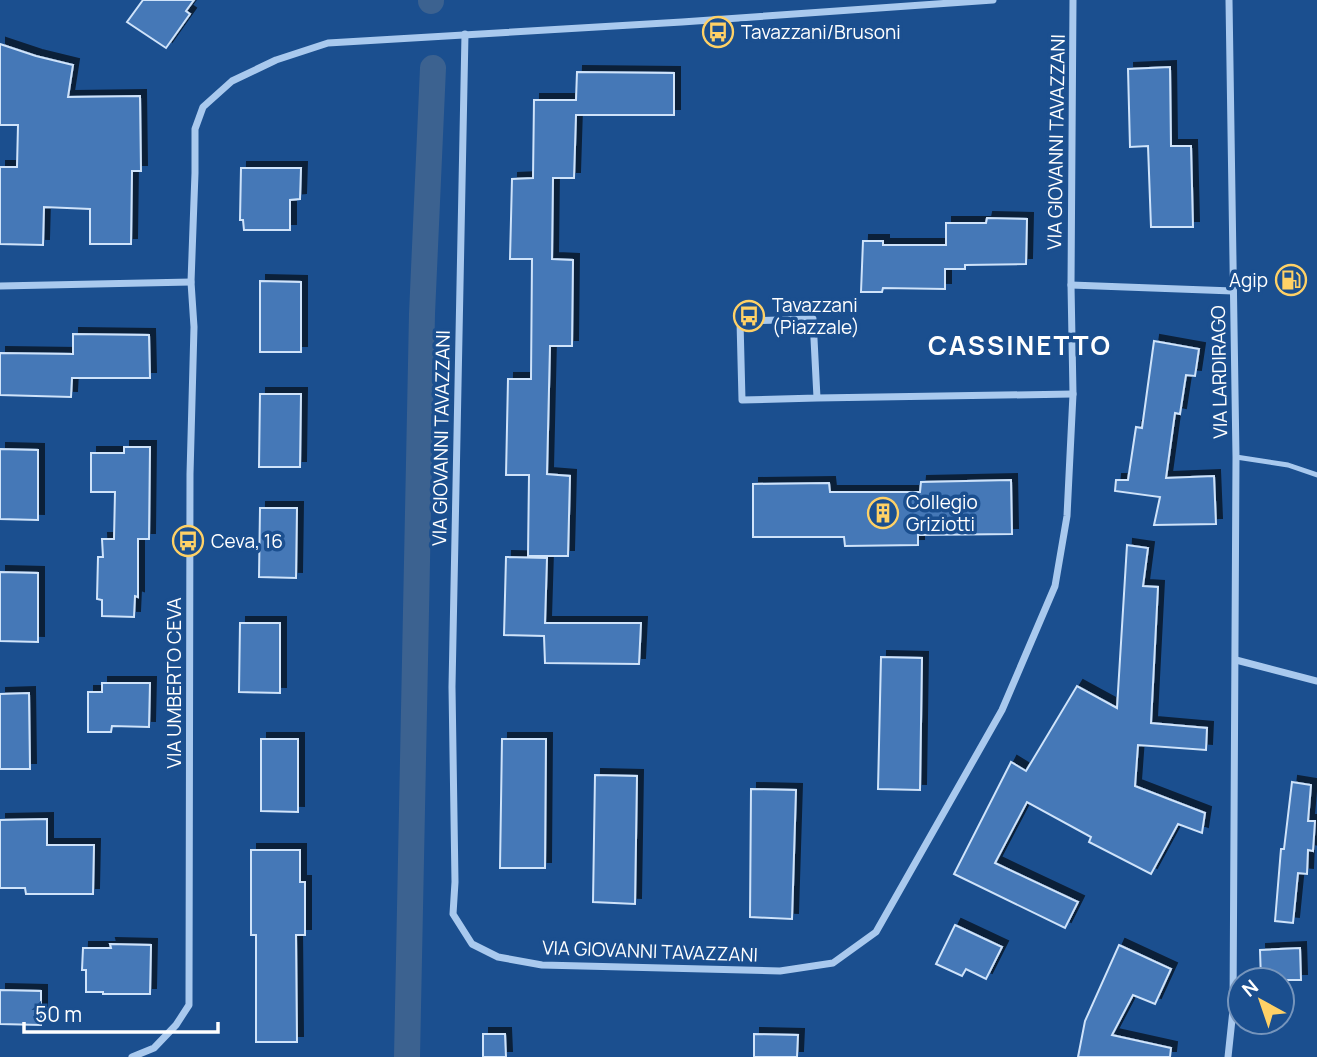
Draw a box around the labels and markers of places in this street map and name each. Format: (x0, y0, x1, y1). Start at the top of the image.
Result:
bus stop icon: Tavazzani/Brusoni (701, 15, 735, 49)
place label: Tavazzani/Brusoni (741, 19, 901, 45)
fuel station icon: Agip (1274, 263, 1308, 297)
place label: Agip (1229, 267, 1268, 293)
place label: Tavazzani (Piazzale) (772, 292, 860, 340)
bus stop icon: Tavazzani (Piazzale) (732, 299, 766, 333)
place label: Collegio Griziotti (906, 489, 978, 537)
building icon: Collegio Griziotti (866, 496, 900, 530)
bus stop icon: Ceva, 16 (171, 524, 205, 558)
place label: Ceva, 16 (211, 528, 283, 554)

